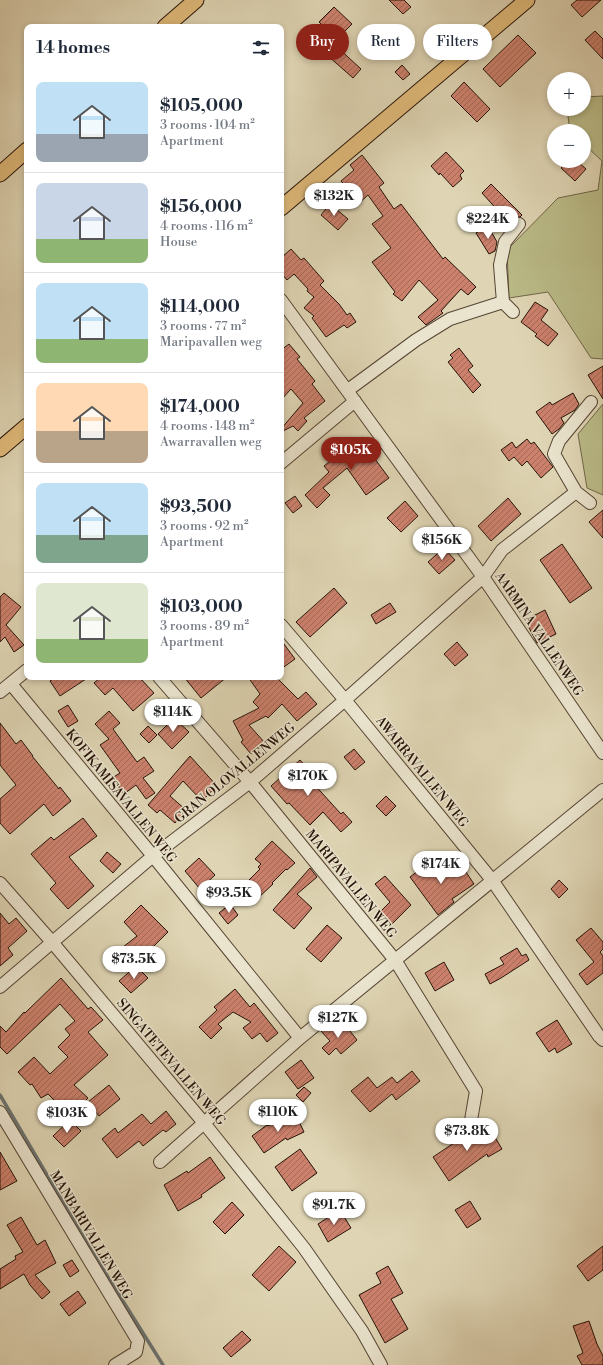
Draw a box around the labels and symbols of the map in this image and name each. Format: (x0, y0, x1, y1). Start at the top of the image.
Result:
pin: $132K (306, 183, 362, 217)
pin: $224K (460, 206, 516, 240)
pin: $105K (323, 437, 379, 471)
pin: $156K (414, 527, 470, 561)
street label: AARMINA VALLENWEG (491, 568, 587, 699)
pin: $114K (145, 699, 201, 733)
street label: AWARRAVALLEN WEG (372, 713, 472, 831)
street label: GRAN OLOVALLENWEG (171, 719, 299, 827)
street label: KOFIKAMISAVALLEN WEG (62, 726, 180, 866)
pin: $170K (280, 763, 336, 797)
street label: MARIPAVALLEN WEG (302, 826, 400, 942)
pin: $174K (413, 851, 469, 885)
pin: $93.5K (196, 880, 262, 914)
pin: $73.5K (101, 946, 167, 980)
street label: SINGATETEVALLEN WEG (113, 995, 229, 1129)
pin: $127K (310, 1005, 366, 1039)
pin: $110K (250, 1099, 306, 1133)
pin: $103K (39, 1100, 95, 1134)
pin: $73.8K (434, 1118, 500, 1152)
street label: MANBARIVALLEN WEG (46, 1168, 136, 1303)
pin: $91.7K (301, 1192, 367, 1226)

